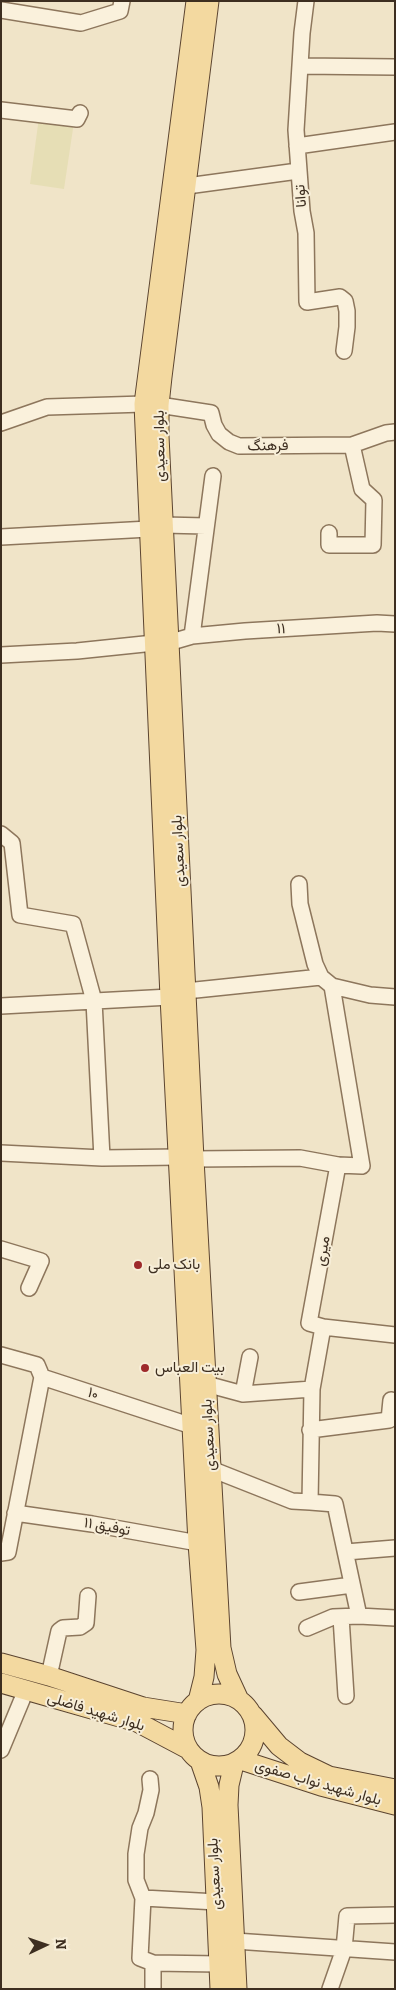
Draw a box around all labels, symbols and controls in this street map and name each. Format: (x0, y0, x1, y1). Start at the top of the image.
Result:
street label: توانا (291, 184, 311, 208)
street label: بلوار سعیدی (150, 410, 170, 482)
street label: فرهنگ (247, 437, 289, 455)
street label: ۱۱ (276, 620, 286, 638)
street label: بلوار سعیدی (168, 815, 190, 887)
street label: میری (312, 1235, 334, 1267)
place label: بانک ملی (148, 1256, 200, 1274)
marker: بانک ملی (132, 1259, 144, 1271)
place label: بیت العباس (155, 1359, 225, 1377)
marker: بیت العباس (139, 1362, 151, 1374)
street label: ۱۰ (85, 1384, 101, 1404)
street label: بلوار سعیدی (198, 1399, 220, 1471)
street label: توفیق ۱۱ (82, 1514, 132, 1540)
street label: بلوار شهید فاضلی (45, 1689, 147, 1735)
street label: بلوار شهید نواب صفوی (253, 1756, 383, 1810)
street label: بلوار سعیدی (204, 1838, 226, 1910)
north arrow (20, 1920, 70, 1970)
text: N (52, 1938, 69, 1950)

